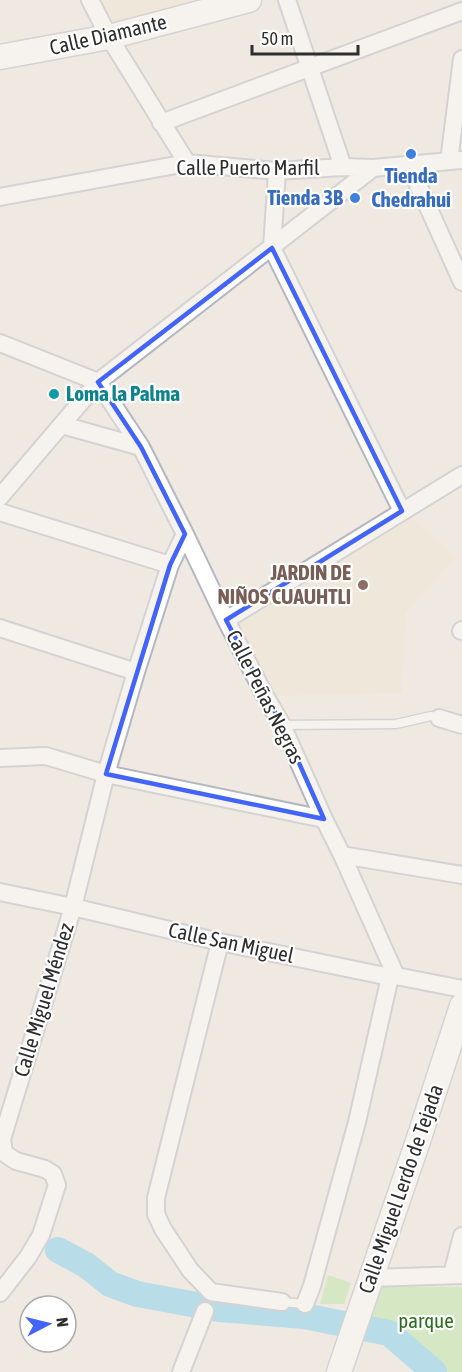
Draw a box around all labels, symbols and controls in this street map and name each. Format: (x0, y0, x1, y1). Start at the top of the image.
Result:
street label: Calle Diamante (47, 9, 169, 59)
scale bar (252, 18, 358, 56)
text: 50 m (261, 28, 293, 49)
marker: Tienda Chedrahui (404, 147, 418, 161)
street label: Calle Puerto Marfil (176, 155, 320, 179)
place label: Tienda Chedrahui (371, 163, 451, 211)
place label: Tienda 3B (267, 185, 343, 209)
marker: Tienda 3B (348, 191, 362, 205)
place label: Loma la Palma (66, 381, 180, 405)
marker: Loma la Palma (47, 387, 61, 401)
place label: JARDIN DE NIÑOS CUAUHTLI (217, 560, 351, 608)
marker: JARDIN DE NIÑOS CUAUHTLI (356, 578, 370, 592)
street label: Calle Peñas Negras (222, 626, 310, 767)
street label: Calle San Miguel (166, 917, 296, 967)
street label: Calle Miguel Méndez (8, 920, 78, 1079)
street label: Calle Miguel Lerdo de Tejada (353, 1081, 447, 1296)
north arrow (18, 1294, 78, 1354)
park label: parque (398, 1308, 454, 1332)
text: N (53, 1316, 72, 1328)

